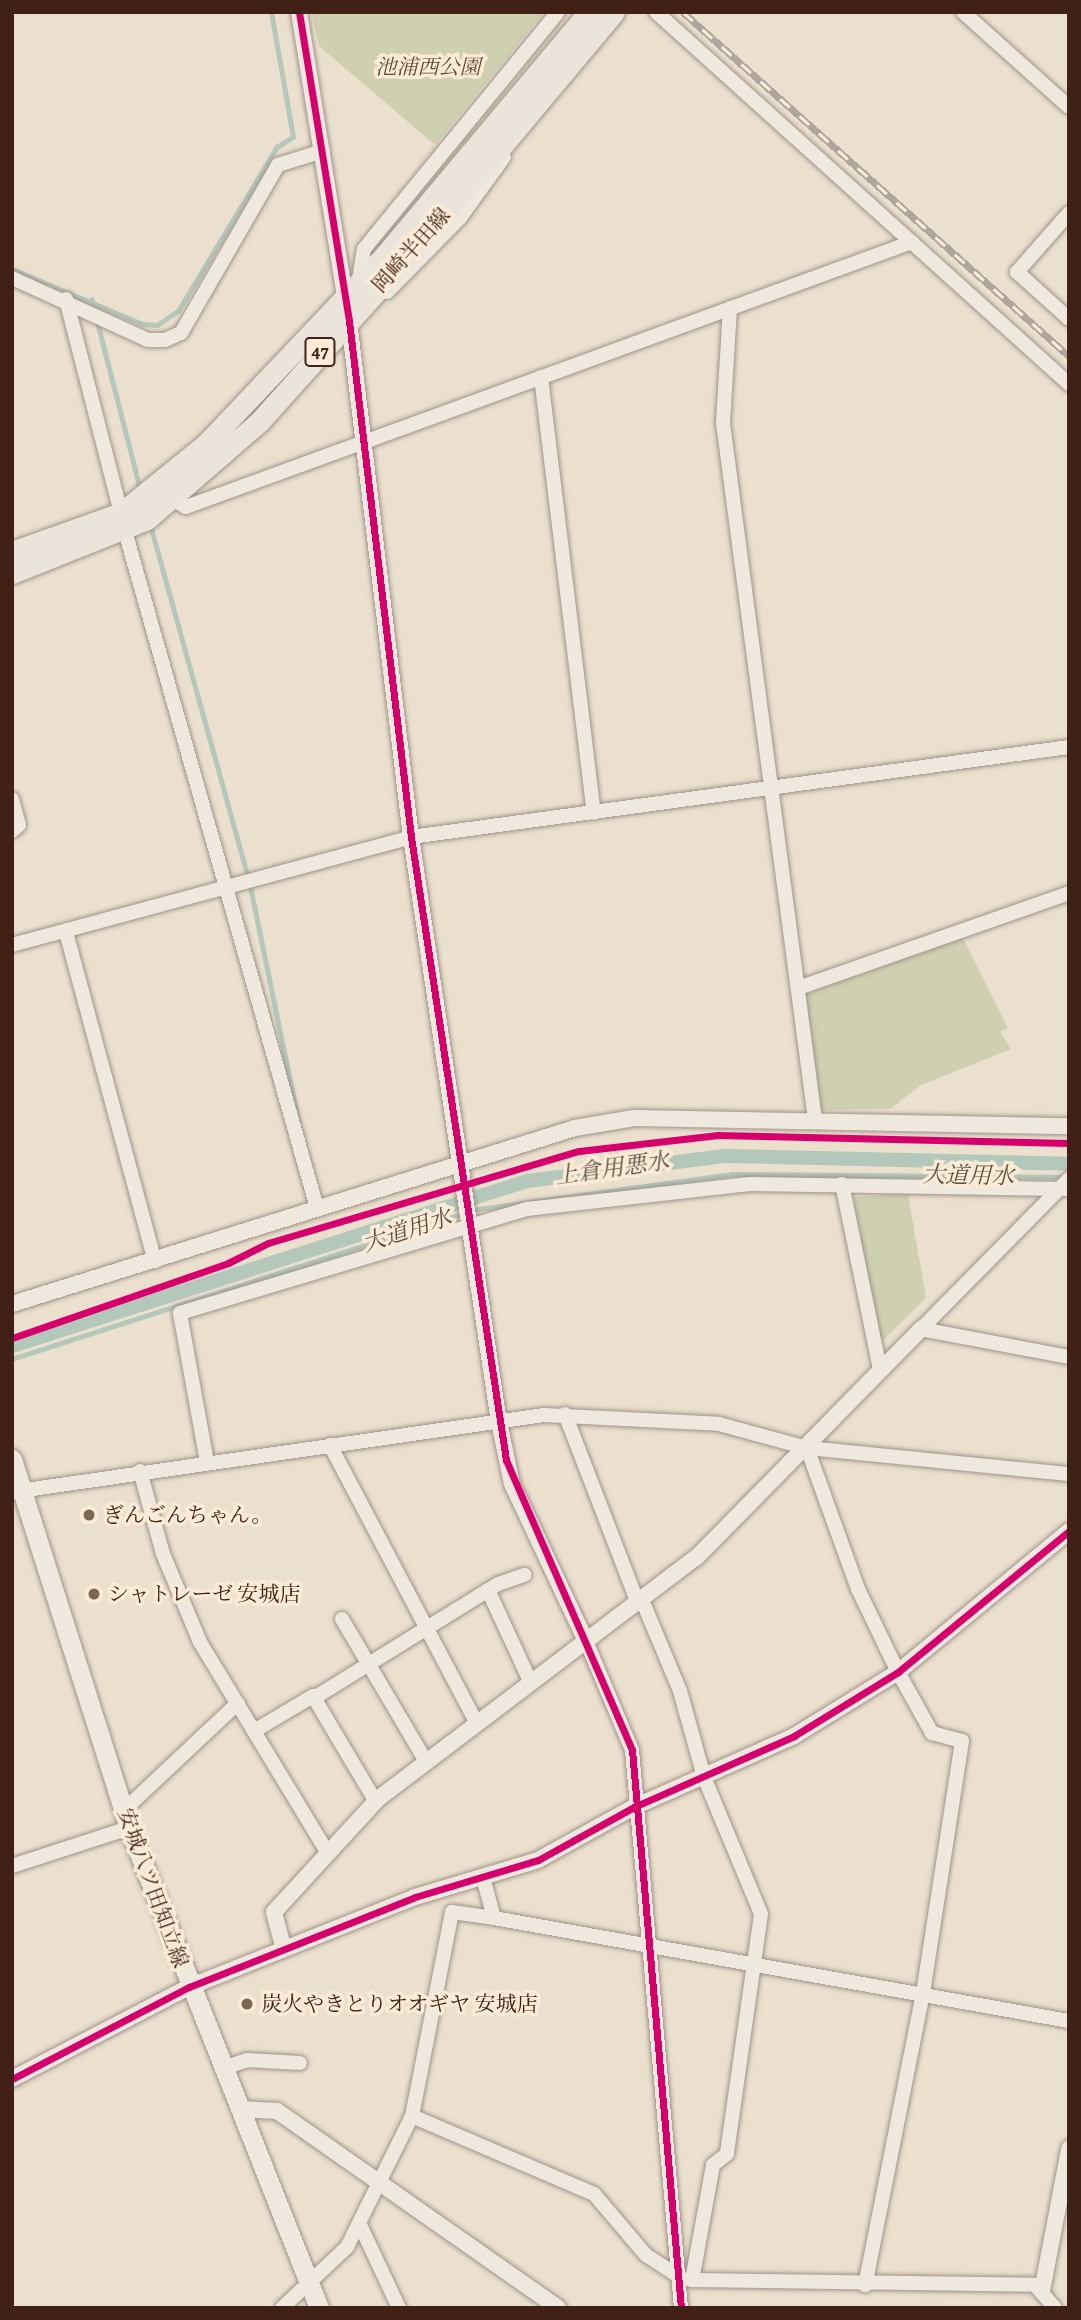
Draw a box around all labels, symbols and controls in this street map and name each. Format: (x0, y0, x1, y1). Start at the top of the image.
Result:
park label: 池浦西公園 (376, 54, 480, 80)
street label: 岡崎半田線 (367, 203, 455, 297)
road number: 47 (304, 336, 336, 368)
water label: 上倉用悪水 (553, 1147, 671, 1191)
water label: 大道用水 (922, 1161, 1014, 1191)
water label: 大道用水 (359, 1204, 455, 1258)
place label: ぎんごんちゃん。 (103, 1502, 272, 1528)
marker: ぎんごんちゃん。 (81, 1507, 97, 1523)
place label: シャトレーゼ 安城店 (108, 1581, 301, 1607)
marker: シャトレーゼ 安城店 (86, 1586, 102, 1602)
street label: 安城八ツ田知立線 (112, 1805, 194, 1971)
place label: 炭火やきとりオオギヤ 安城店 (261, 1991, 538, 2017)
marker: 炭火やきとりオオギヤ 安城店 (239, 1996, 255, 2012)

